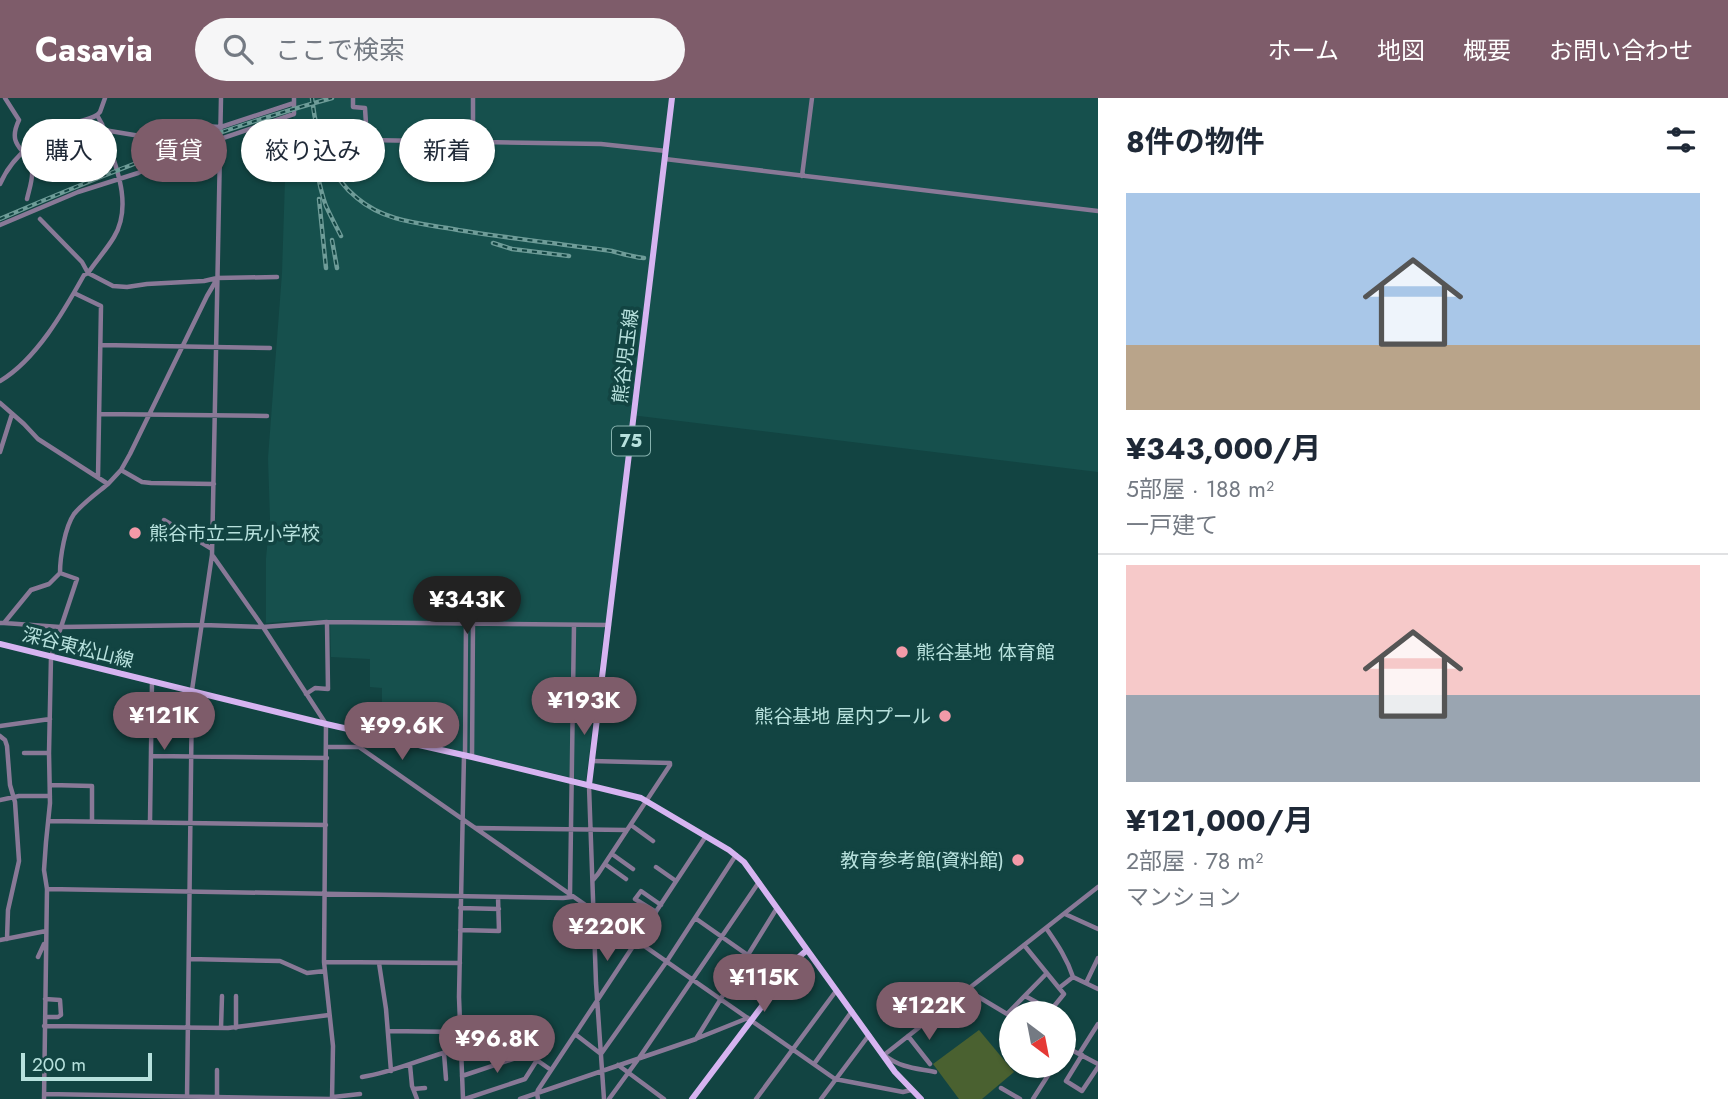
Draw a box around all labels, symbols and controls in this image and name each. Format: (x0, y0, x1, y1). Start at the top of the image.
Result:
search box (195, 18, 685, 81)
text: Casavia (35, 26, 153, 73)
icon: search (219, 30, 257, 68)
text: ここで検索 (275, 31, 405, 69)
text: ホーム (1268, 33, 1339, 68)
text: 地図 (1377, 33, 1425, 68)
text: 概要 (1463, 33, 1511, 68)
text: お問い合わせ (1549, 33, 1693, 68)
chip: 購入 (21, 119, 117, 182)
chip: 賃貸 (131, 119, 227, 182)
chip: 絞り込み (241, 119, 385, 182)
chip: 新着 (399, 119, 495, 182)
text: 8件の物件 (1126, 120, 1265, 163)
icon: filters (1662, 121, 1700, 159)
icon: home (1350, 239, 1476, 365)
street label: 熊谷児玉線 (606, 307, 645, 405)
road number: 75 (612, 426, 650, 456)
text: ¥343,000/月 (1126, 427, 1321, 470)
text: 5部屋 · 188 m² (1126, 472, 1274, 506)
text: 一戸建て (1126, 508, 1218, 542)
place label: 熊谷市立三尻小学校 (149, 520, 320, 547)
marker: 熊谷市立三尻小学校 (127, 525, 143, 541)
pin: ¥343K (418, 576, 516, 636)
text: ¥343K (429, 582, 505, 616)
icon: home (1350, 611, 1476, 737)
street label: 深谷東松山線 (19, 621, 136, 674)
place label: 熊谷基地 体育館 (916, 639, 1055, 666)
marker: 熊谷基地 体育館 (894, 644, 910, 660)
pin: ¥193K (535, 678, 633, 737)
text: ¥193K (548, 683, 620, 717)
pin: ¥121K (115, 692, 213, 752)
text: ¥121K (129, 698, 199, 732)
pin: ¥99.6K (345, 702, 459, 762)
place label: 熊谷基地 屋内プール (754, 703, 931, 730)
text: ¥99.6K (360, 708, 444, 742)
marker: 熊谷基地 屋内プール (937, 708, 953, 724)
text: ¥121,000/月 (1126, 799, 1314, 842)
text: 2部屋 · 78 m² (1126, 844, 1263, 878)
place label: 教育参考館(資料館) (840, 847, 1004, 874)
marker: 教育参考館(資料館) (1010, 852, 1026, 868)
text: マンション (1126, 880, 1241, 914)
pin: ¥220K (558, 904, 656, 963)
text: ¥220K (569, 909, 645, 943)
pin: ¥115K (715, 954, 813, 1014)
text: ¥115K (729, 960, 799, 994)
pin: ¥122K (880, 982, 978, 1042)
text: ¥122K (892, 988, 966, 1022)
north arrow (999, 1001, 1076, 1078)
map controls (999, 1001, 1076, 1078)
pin: ¥96.8K (440, 1016, 554, 1075)
text: ¥96.8K (455, 1021, 539, 1055)
scale bar (21, 1050, 152, 1082)
text: 200 m (32, 1051, 86, 1078)

